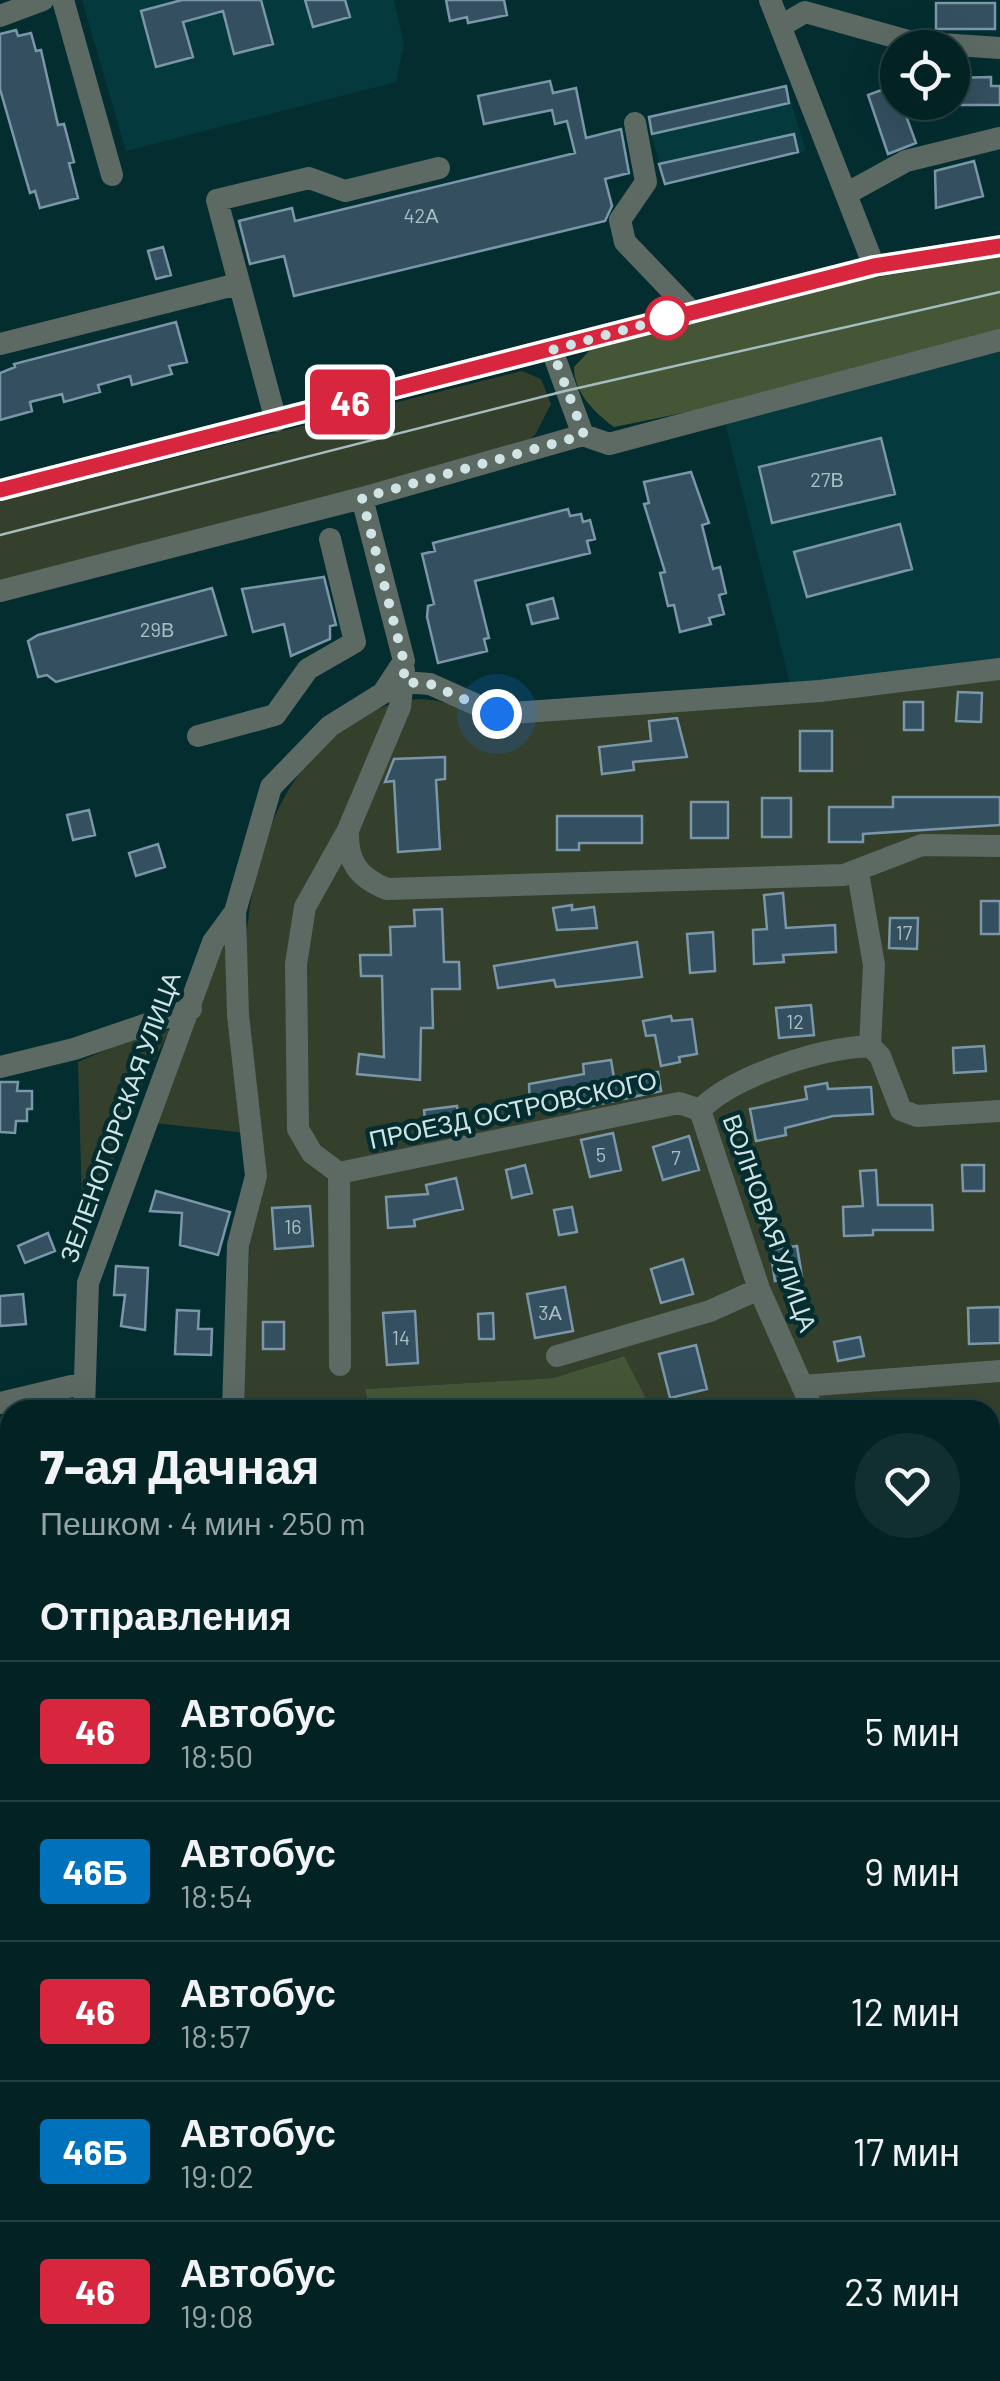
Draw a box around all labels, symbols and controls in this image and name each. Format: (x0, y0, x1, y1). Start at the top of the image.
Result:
map controls (880, 30, 970, 120)
button: locate (880, 30, 970, 120)
house number: 42А (403, 203, 439, 227)
unlabelled marker (646, 297, 688, 339)
line badge: 46 (305, 370, 395, 434)
text: 46 (330, 381, 370, 423)
house number: 27В (810, 467, 844, 491)
house number: 29В (140, 617, 174, 641)
your location (472, 689, 522, 739)
house number: 17 (896, 920, 913, 944)
street label: ЗЕЛЕНОГОРСКАЯ УЛИЦА (52, 967, 186, 1266)
house number: 12 (786, 1009, 804, 1033)
street label: ПРОЕЗД ОСТРОВСКОГО (366, 1064, 659, 1154)
street label: ВОЛНОВАЯ УЛИЦА (718, 1110, 824, 1336)
house number: 5 (596, 1142, 606, 1166)
house number: 7 (671, 1145, 681, 1169)
house number: 16 (284, 1214, 302, 1238)
house number: 3А (538, 1300, 562, 1324)
house number: 14 (392, 1325, 410, 1349)
button: heart (855, 1433, 960, 1538)
text: 7-ая Дачная (40, 1436, 320, 1494)
text: Пешком · 4 мин · 250 m (40, 1503, 366, 1541)
text: Отправления (40, 1592, 292, 1638)
text: Автобус (180, 1689, 336, 1735)
text: 5 мин (865, 1708, 960, 1754)
text: 46 (75, 1710, 115, 1752)
text: 18:50 (180, 1736, 253, 1774)
text: Автобус (180, 1829, 336, 1875)
text: 9 мин (864, 1848, 960, 1894)
text: 46Б (62, 1850, 128, 1892)
text: 18:54 (180, 1876, 253, 1914)
text: Автобус (180, 1969, 336, 2015)
text: 12 мин (850, 1988, 960, 2034)
text: 46 (75, 1990, 115, 2032)
text: 18:57 (180, 2016, 250, 2054)
text: Автобус (180, 2109, 336, 2155)
text: 17 мин (853, 2128, 960, 2174)
text: 46Б (62, 2130, 128, 2172)
text: 19:02 (180, 2156, 254, 2194)
text: Автобус (180, 2249, 336, 2295)
text: 23 мин (844, 2268, 960, 2314)
text: 46 (75, 2270, 115, 2312)
text: 19:08 (180, 2296, 253, 2334)

